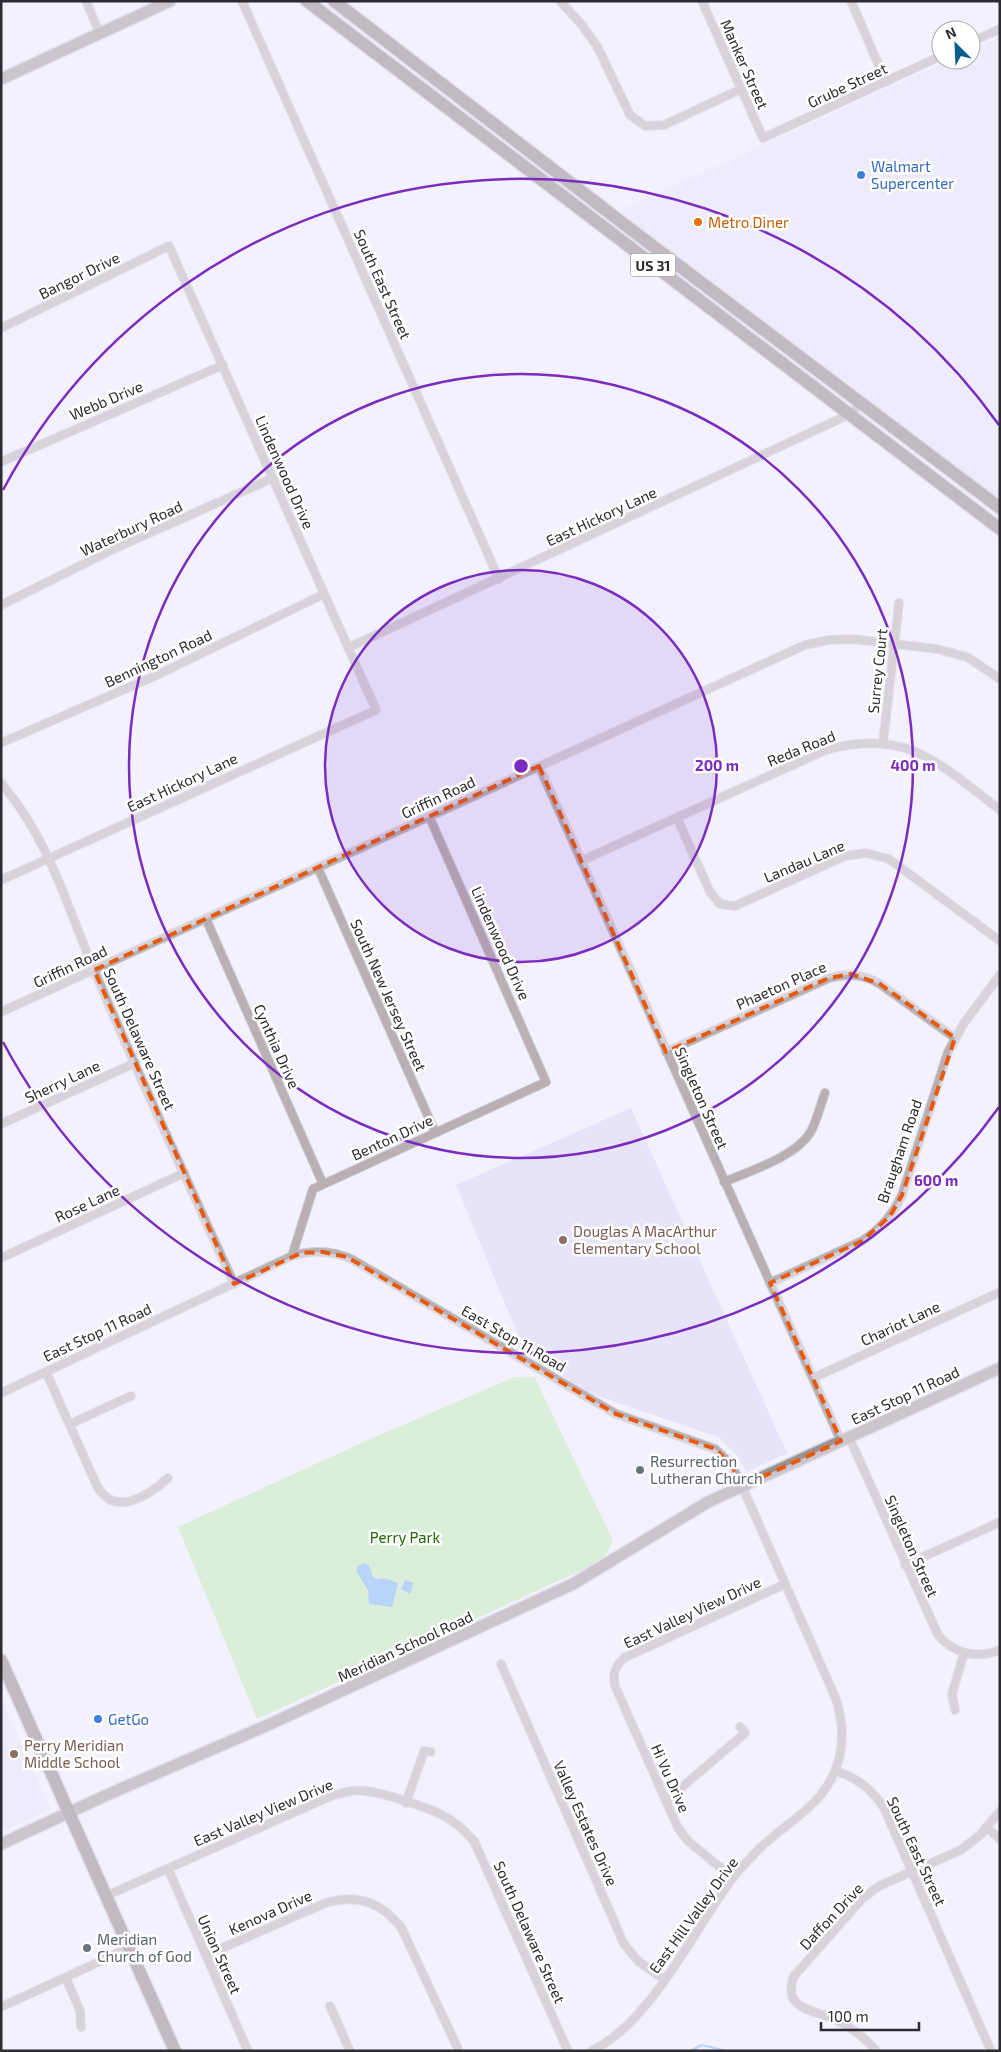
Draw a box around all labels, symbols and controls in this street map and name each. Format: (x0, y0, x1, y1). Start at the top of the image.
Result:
street label: Manker Street (717, 16, 773, 112)
north arrow (931, 20, 981, 70)
text: N (942, 23, 959, 42)
street label: Grube Street (804, 59, 890, 111)
place label: Walmart Supercenter (871, 157, 954, 192)
marker: Walmart Supercenter (855, 169, 867, 181)
place label: Metro Diner (708, 213, 789, 231)
marker: Metro Diner (692, 216, 704, 228)
street label: South East Street (351, 226, 415, 342)
street label: Bangor Drive (36, 248, 122, 302)
road number: US 31 (630, 254, 676, 276)
street label: Webb Drive (67, 376, 145, 424)
street label: Lindenwood Drive (252, 412, 318, 532)
street label: East Hickory Lane (543, 482, 659, 550)
street label: Waterbury Road (77, 496, 185, 560)
street label: Bennington Road (101, 625, 215, 691)
street label: Surrey Court (864, 627, 890, 714)
street label: Reda Road (764, 726, 838, 770)
street label: East Hickory Lane (124, 748, 240, 816)
text: 200 m (695, 756, 739, 774)
text: 400 m (891, 756, 935, 774)
centre of rings (512, 757, 530, 775)
street label: Griffin Road (398, 772, 478, 822)
street label: Landau Lane (761, 836, 847, 886)
street label: Lindenwood Drive (468, 883, 534, 1003)
street label: South New Jersey Street (347, 916, 431, 1074)
street label: Griffin Road (30, 941, 110, 991)
street label: Phaeton Place (733, 957, 829, 1013)
street label: South Delaware Street (101, 965, 180, 1113)
street label: Cynthia Drive (250, 1001, 304, 1091)
street label: Singleton Street (671, 1044, 733, 1152)
street label: Sherry Lane (22, 1056, 102, 1106)
street label: Braugham Road (873, 1097, 925, 1205)
street label: Benton Drive (348, 1110, 436, 1164)
text: 600 m (914, 1171, 958, 1189)
street label: Rose Lane (52, 1180, 122, 1226)
place label: Douglas A MacArthur Elementary School (573, 1222, 717, 1257)
marker: Douglas A MacArthur Elementary School (557, 1234, 569, 1246)
street label: Chariot Lane (857, 1297, 943, 1349)
street label: East Stop 11 Road (40, 1299, 154, 1365)
street label: East Stop 11 Road (459, 1301, 569, 1375)
street label: East Stop 11 Road (848, 1362, 962, 1428)
place label: Resurrection Lutheran Church (650, 1452, 763, 1487)
marker: Resurrection Lutheran Church (634, 1464, 646, 1476)
street label: Singleton Street (881, 1492, 943, 1600)
park label: Perry Park (370, 1528, 441, 1546)
street label: East Valley View Drive (621, 1572, 763, 1652)
street label: Meridian School Road (335, 1607, 475, 1685)
place label: GetGo (108, 1710, 149, 1728)
marker: GetGo (92, 1713, 104, 1725)
place label: Perry Meridian Middle School (24, 1736, 124, 1771)
street label: Hi Vu Drive (648, 1741, 694, 1815)
marker: Perry Meridian Middle School (8, 1748, 20, 1760)
street label: Valley Estates Drive (550, 1758, 622, 1888)
street label: East Valley View Drive (191, 1775, 335, 1849)
street label: South East Street (884, 1794, 950, 1909)
street label: East Hill Valley Drive (645, 1853, 741, 1977)
street label: South Delaware Street (491, 1858, 570, 2006)
street label: Daffon Drive (795, 1879, 867, 1953)
street label: Kenova Drive (226, 1886, 314, 1938)
street label: Union Street (195, 1912, 246, 1997)
place label: Meridian Church of God (97, 1930, 192, 1965)
marker: Meridian Church of God (81, 1942, 93, 1954)
scale bar (821, 2000, 918, 2032)
text: 100 m (828, 2007, 869, 2025)

